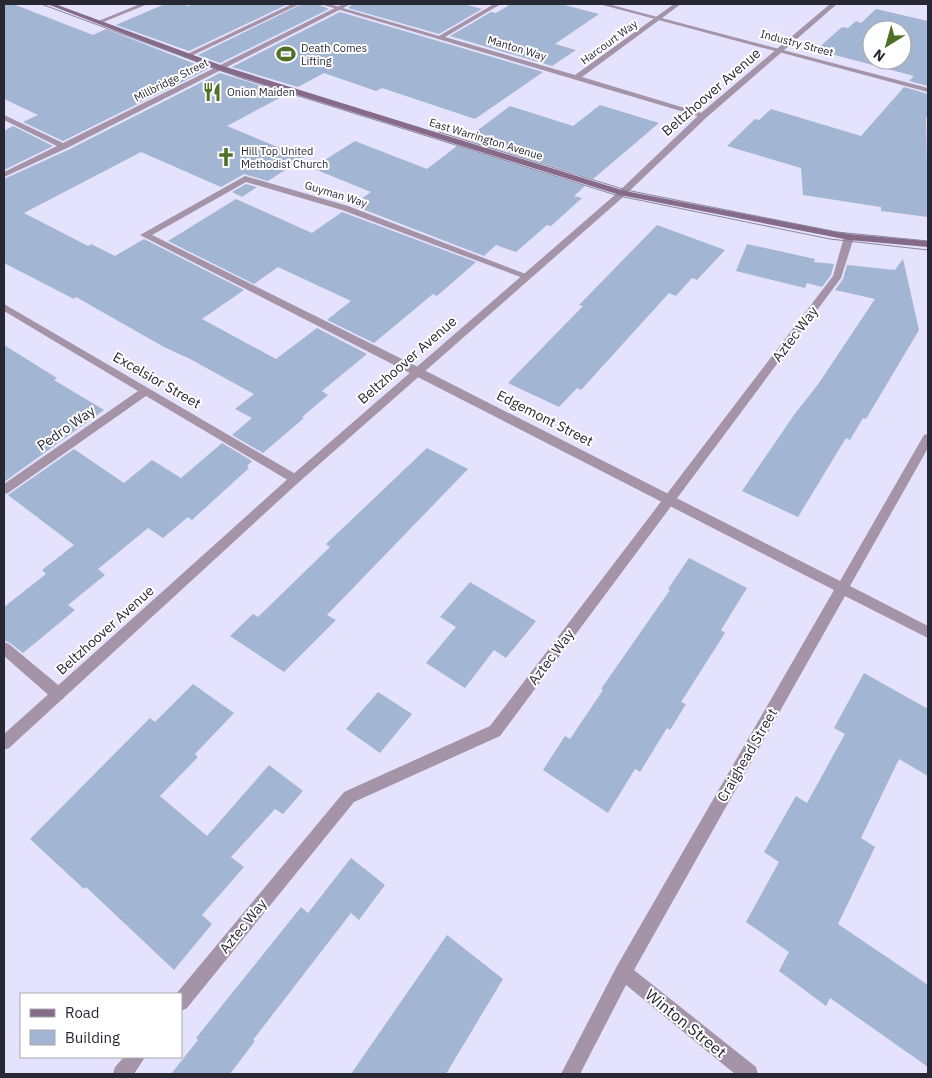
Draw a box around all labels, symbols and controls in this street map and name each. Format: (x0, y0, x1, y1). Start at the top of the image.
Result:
street label: Harcourt Way (578, 16, 641, 67)
north arrow (862, 20, 912, 70)
street label: Industry Street (759, 27, 835, 59)
street label: Manton Way (486, 32, 549, 64)
place label: Death Comes Lifting (301, 41, 367, 68)
sports icon: Death Comes Lifting (275, 43, 297, 65)
street label: Beltzhoover Avenue (658, 44, 764, 140)
text: N (870, 45, 889, 66)
street label: Millbridge Street (131, 55, 211, 105)
restaurant icon: Onion Maiden (201, 81, 223, 103)
place label: Onion Maiden (227, 85, 295, 99)
street label: East Warrington Avenue (428, 115, 544, 163)
place label: Hill Top United Methodist Church (241, 144, 328, 171)
church icon: Hill Top United Methodist Church (215, 146, 237, 168)
street label: Guyman Way (303, 178, 369, 210)
street label: Aztec Way (768, 303, 822, 365)
street label: Beltzhoover Avenue (354, 312, 460, 408)
street label: Excelsior Street (110, 348, 204, 412)
street label: Edgemont Street (494, 386, 596, 450)
street label: Pedro Way (33, 401, 99, 455)
street label: Beltzhoover Avenue (52, 581, 158, 679)
street label: Aztec Way (524, 626, 578, 688)
street label: Craighead Street (713, 705, 781, 805)
street label: Aztec Way (215, 895, 271, 957)
street label: Winton Street (641, 984, 731, 1062)
legend (20, 993, 182, 1058)
text: Road (65, 1003, 100, 1022)
text: Building (65, 1028, 120, 1047)

